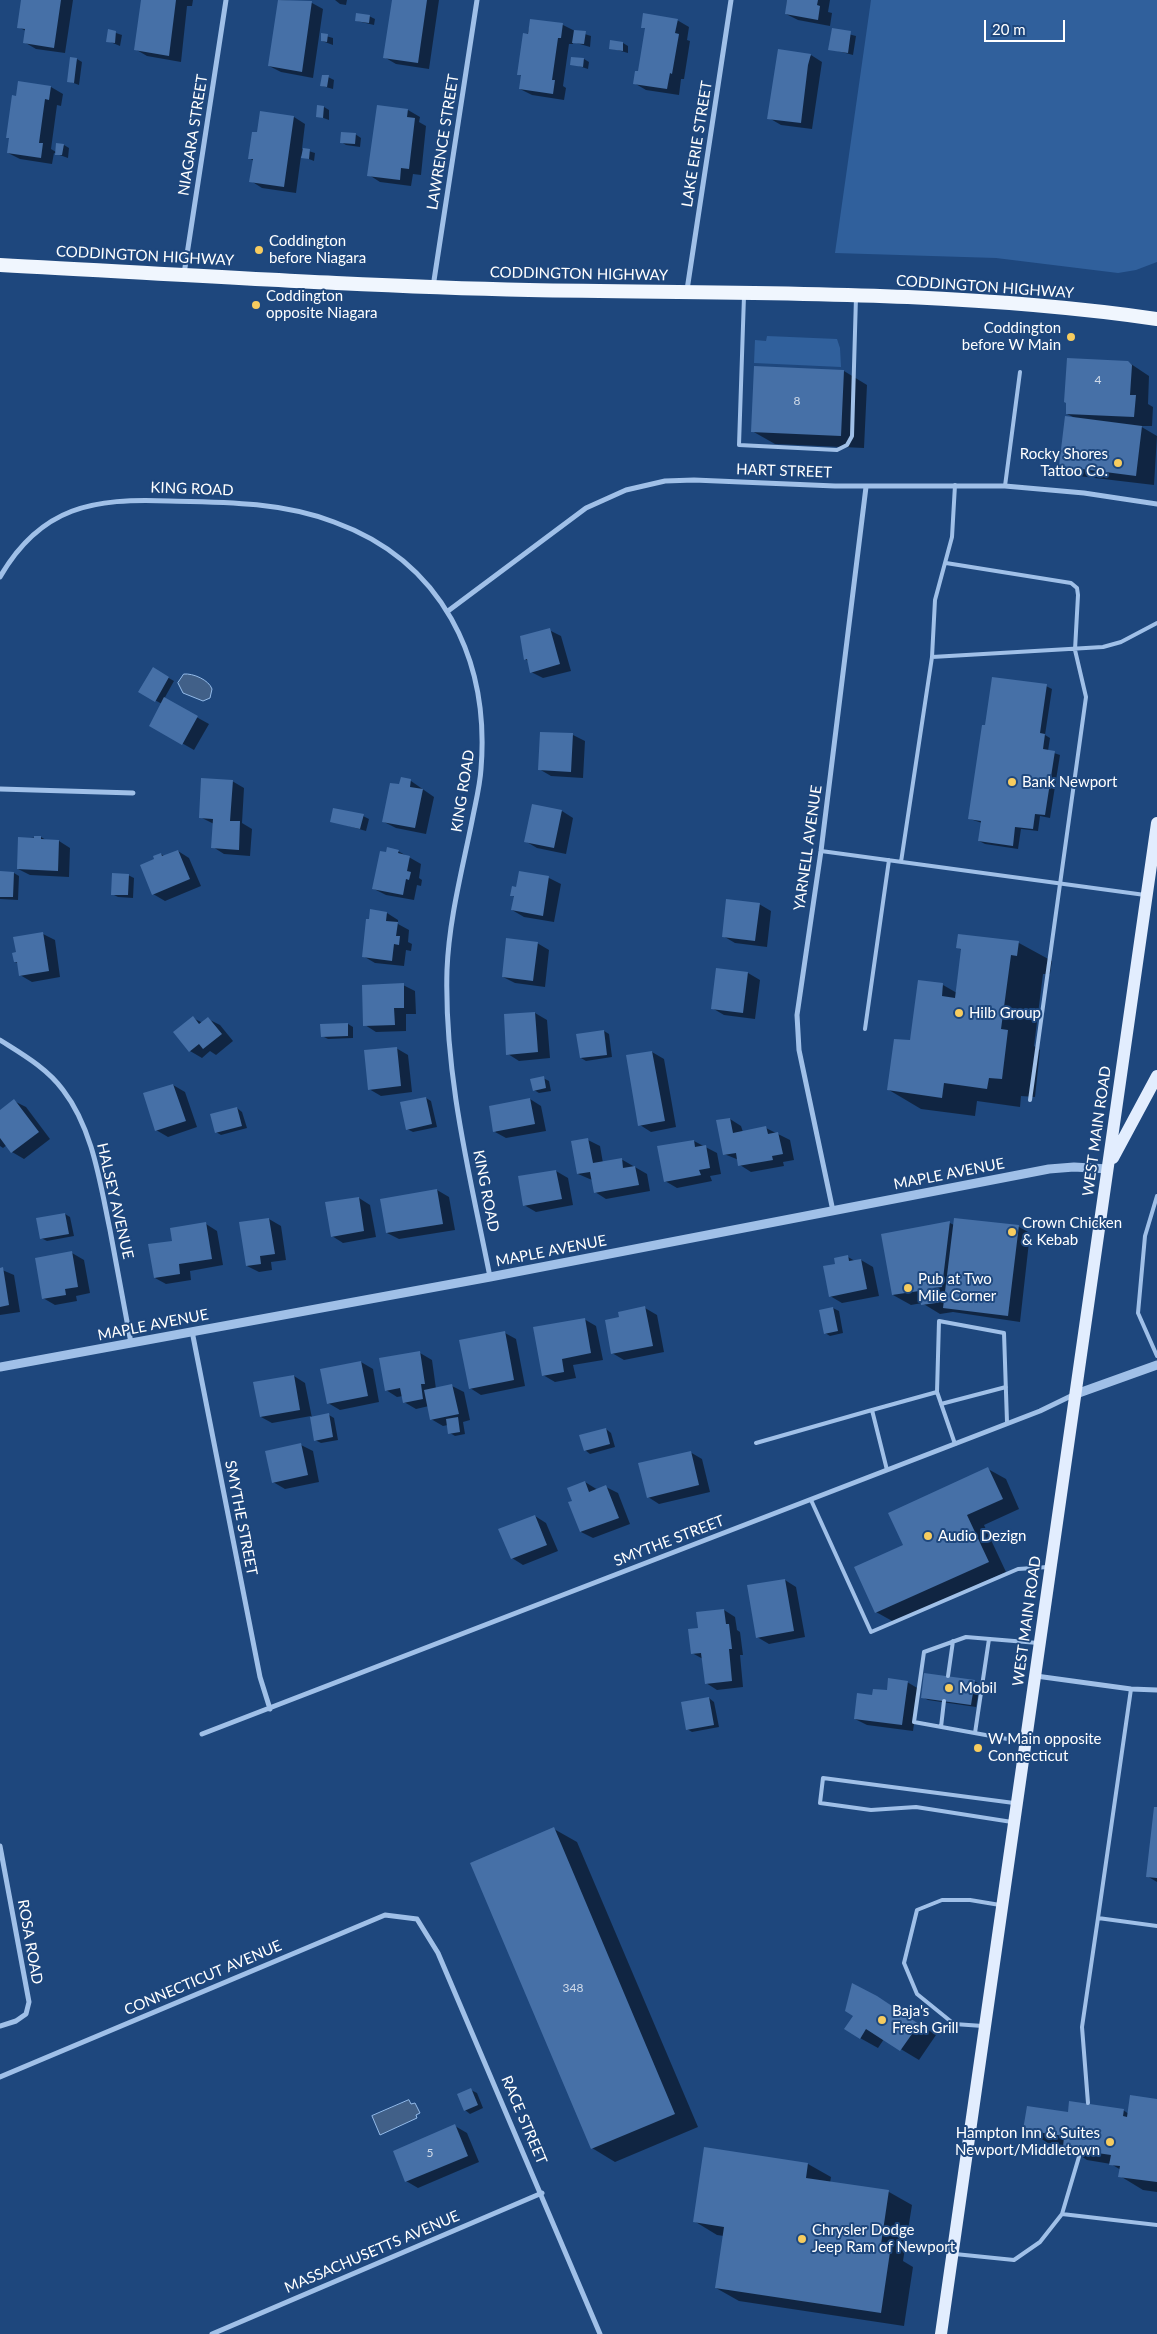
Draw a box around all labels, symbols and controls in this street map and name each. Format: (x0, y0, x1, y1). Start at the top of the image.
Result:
scale bar (987, 10, 1068, 42)
text: 20 m (992, 20, 1026, 38)
street label: NIAGARA STREET (175, 73, 211, 197)
street label: LAWRENCE STREET (423, 73, 463, 211)
street label: LAKE ERIE STREET (678, 80, 716, 208)
place label: Coddington before Niagara (269, 232, 366, 267)
street label: CODDINGTON HIGHWAY (56, 242, 234, 270)
marker: Coddington before Niagara (253, 244, 265, 256)
street label: CODDINGTON HIGHWAY (490, 263, 668, 285)
street label: CODDINGTON HIGHWAY (895, 272, 1075, 302)
place label: Coddington opposite Niagara (266, 287, 377, 322)
marker: Coddington opposite Niagara (250, 299, 262, 311)
place label: Coddington before W Main (962, 319, 1061, 354)
marker: Coddington before W Main (1065, 331, 1077, 343)
house number: 4 (1095, 373, 1101, 387)
house number: 8 (794, 394, 800, 408)
place label: Rocky Shores Tattoo Co. (1020, 445, 1108, 480)
marker: Rocky Shores Tattoo Co. (1112, 457, 1124, 469)
street label: HART STREET (736, 460, 832, 482)
street label: KING ROAD (150, 479, 234, 499)
street label: KING ROAD (448, 749, 478, 833)
place label: Bank Newport (1022, 773, 1117, 791)
marker: Bank Newport (1006, 776, 1018, 788)
street label: YARNELL AVENUE (790, 784, 826, 912)
place label: Hilb Group (969, 1004, 1041, 1022)
marker: Hilb Group (953, 1007, 965, 1019)
street label: WEST MAIN ROAD (1079, 1065, 1115, 1197)
street label: HALSEY AVENUE (93, 1141, 137, 1261)
street label: KING ROAD (469, 1149, 503, 1233)
street label: MAPLE AVENUE (892, 1154, 1006, 1194)
place label: Crown Chicken & Kebab (1022, 1214, 1122, 1249)
marker: Crown Chicken & Kebab (1006, 1226, 1018, 1238)
street label: MAPLE AVENUE (494, 1231, 608, 1271)
place label: Pub at Two Mile Corner (918, 1270, 996, 1305)
marker: Pub at Two Mile Corner (902, 1282, 914, 1294)
street label: MAPLE AVENUE (96, 1305, 210, 1345)
street label: SMYTHE STREET (221, 1459, 261, 1577)
street label: SMYTHE STREET (611, 1512, 727, 1570)
place label: Audio Dezign (938, 1527, 1026, 1545)
marker: Audio Dezign (922, 1530, 934, 1542)
street label: WEST MAIN ROAD (1009, 1555, 1045, 1687)
place label: Mobil (959, 1679, 997, 1697)
marker: Mobil (943, 1682, 955, 1694)
place label: W Main opposite Connecticut (988, 1730, 1102, 1765)
marker: W Main opposite Connecticut (972, 1742, 984, 1754)
street label: ROSA ROAD (14, 1898, 46, 1986)
street label: CONNECTICUT AVENUE (122, 1937, 284, 2019)
house number: 348 (563, 1981, 583, 1995)
place label: Baja's Fresh Grill (892, 2002, 959, 2037)
marker: Baja's Fresh Grill (876, 2014, 888, 2026)
street label: RACE STREET (497, 2073, 551, 2167)
place label: Hampton Inn & Suites Newport/Middletown (955, 2124, 1100, 2159)
marker: Hampton Inn & Suites Newport/Middletown (1104, 2136, 1116, 2148)
house number: 5 (427, 2146, 433, 2160)
street label: MASSACHUSETTS AVENUE (282, 2207, 462, 2297)
place label: Chrysler Dodge Jeep Ram of Newport (812, 2221, 955, 2256)
marker: Chrysler Dodge Jeep Ram of Newport (796, 2233, 808, 2245)

